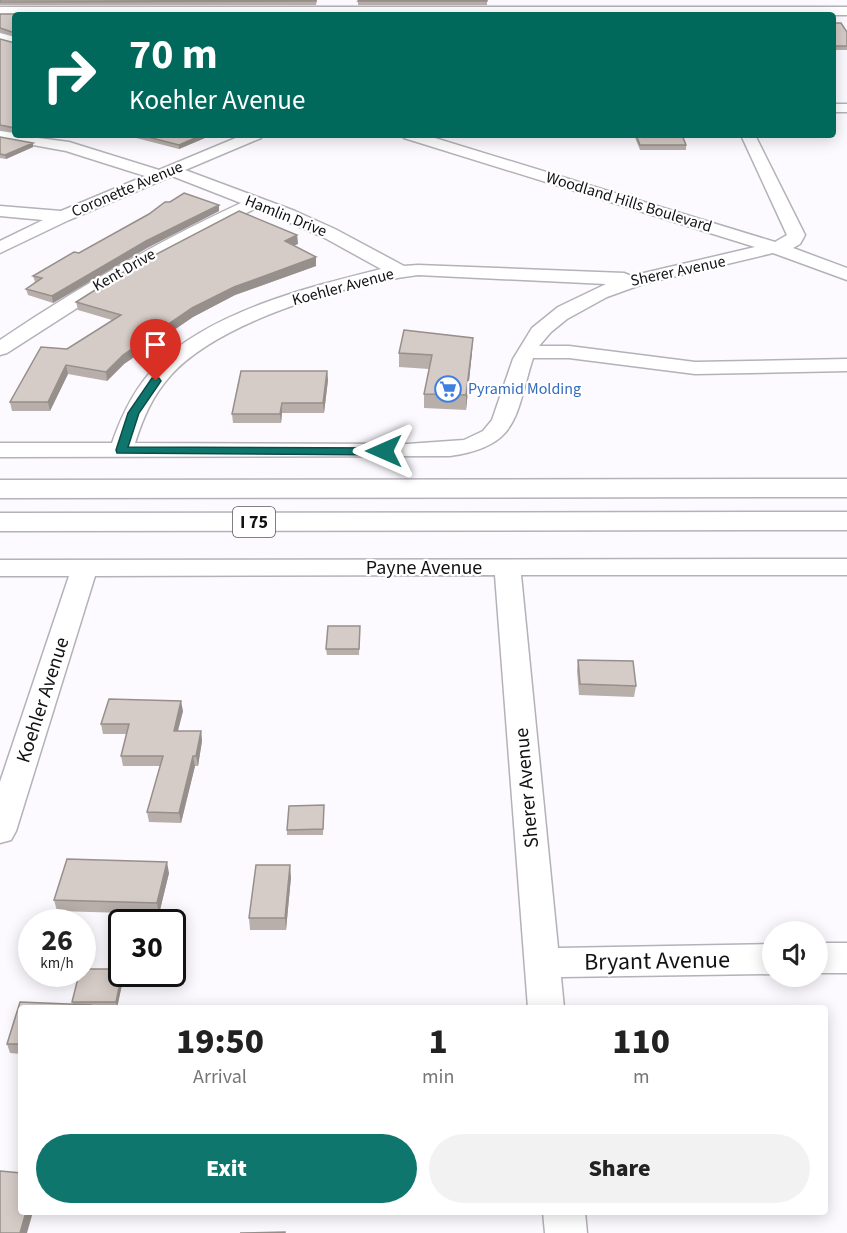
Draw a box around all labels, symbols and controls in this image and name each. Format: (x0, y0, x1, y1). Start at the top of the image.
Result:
text: 70 m (129, 25, 218, 85)
icon: right (30, 36, 108, 114)
text: Koehler Avenue (129, 81, 305, 120)
street label: Coronette Avenue (68, 156, 186, 222)
street label: Woodland Hills Boulevard (543, 166, 715, 238)
street label: Hamlin Drive (242, 190, 330, 242)
street label: Kent Drive (89, 243, 159, 297)
street label: Sherer Avenue (628, 250, 728, 292)
street label: Koehler Avenue (290, 263, 396, 311)
pin (130, 319, 181, 381)
icon: arrive (139, 328, 172, 361)
supermarket icon: Pyramid Molding (433, 374, 463, 404)
place label: Pyramid Molding (468, 378, 581, 400)
position arrow (352, 419, 416, 483)
road number: I 75 (233, 507, 275, 537)
street label: Payne Avenue (366, 554, 482, 582)
street label: Koehler Avenue (9, 633, 77, 766)
street label: Sherer Avenue (508, 727, 546, 849)
speed limit sign: 30 (108, 909, 186, 987)
text: 26 (41, 919, 73, 962)
map controls (762, 921, 828, 987)
button: sound (762, 921, 828, 987)
street label: Bryant Avenue (584, 942, 730, 980)
text: km/h (40, 953, 74, 974)
text: 19:50 (176, 1016, 264, 1067)
text: 1 (429, 1016, 448, 1067)
text: 110 (612, 1016, 670, 1067)
text: Arrival (193, 1063, 247, 1091)
text: min (422, 1063, 454, 1091)
text: m (633, 1063, 649, 1091)
button: Exit (36, 1134, 417, 1203)
button: Share (429, 1134, 810, 1203)

